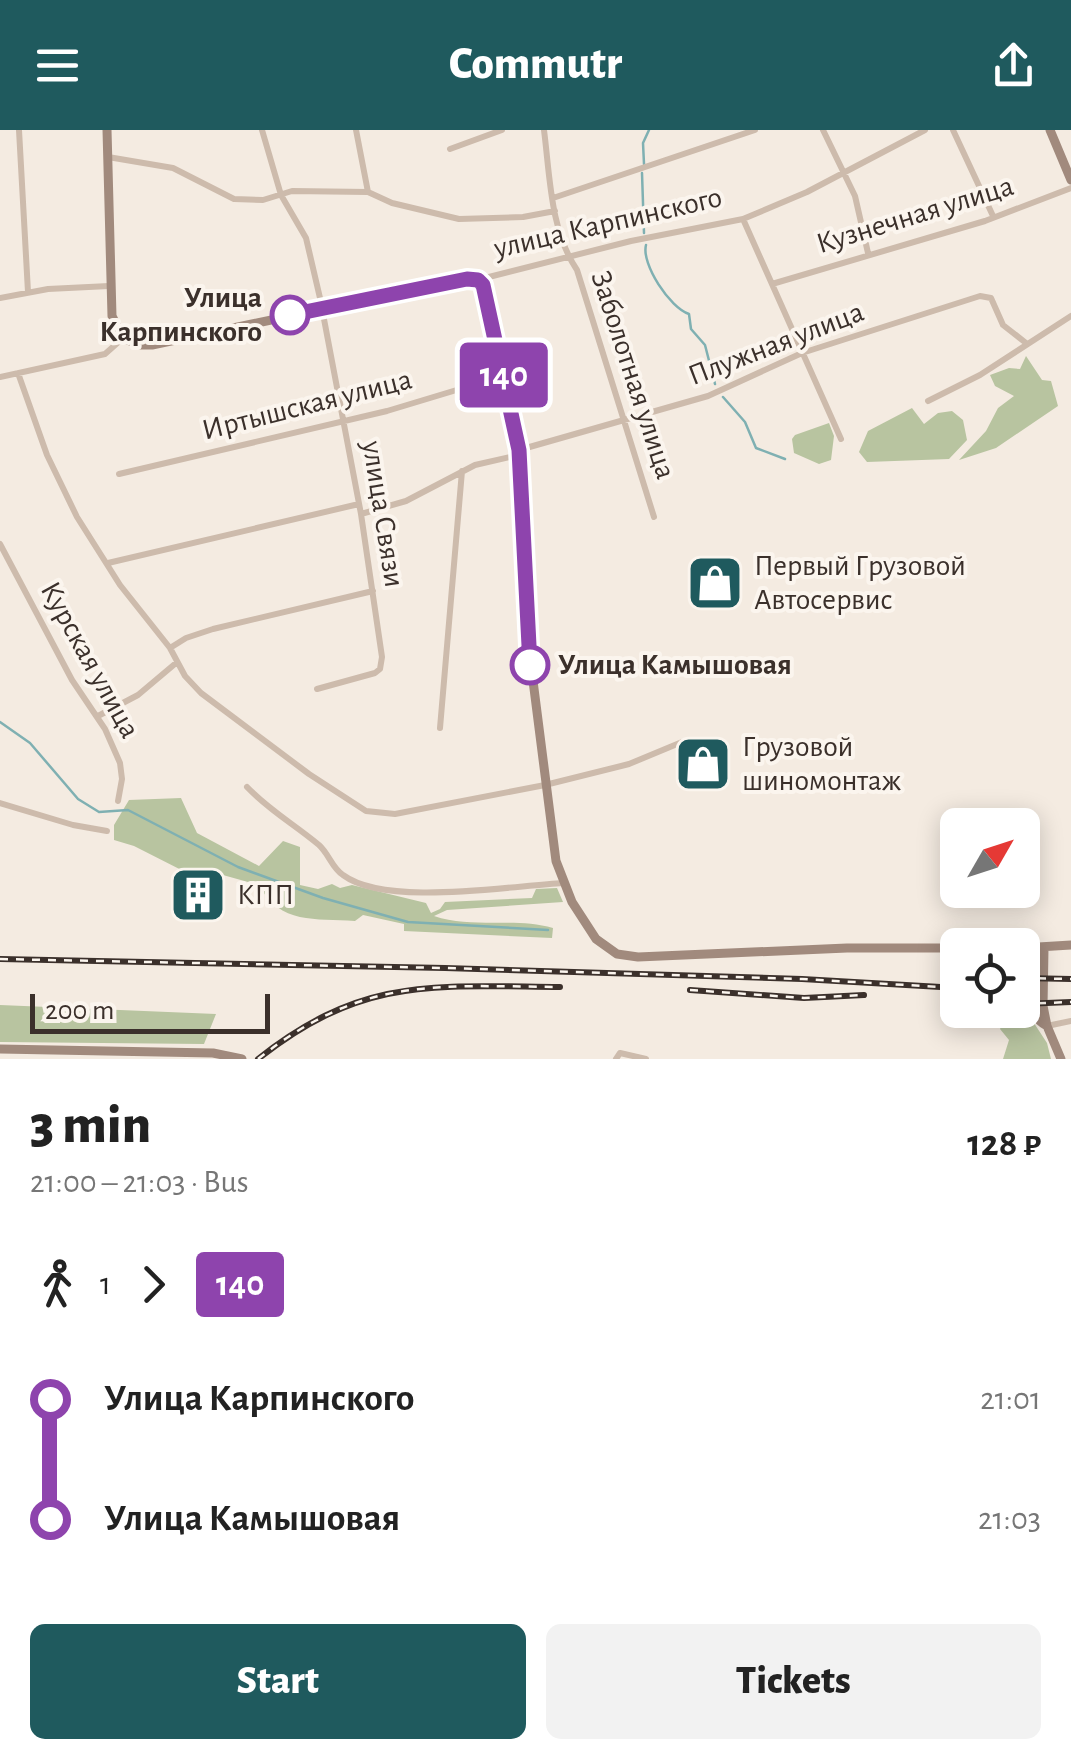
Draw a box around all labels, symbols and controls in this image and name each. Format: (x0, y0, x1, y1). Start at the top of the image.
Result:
icon: menu (30, 38, 85, 93)
icon: share (986, 38, 1041, 93)
text: Commutr (449, 42, 622, 87)
street label: Кузнечная улица (813, 171, 1017, 259)
street label: улица Карпинского (490, 182, 725, 264)
street label: Заболотная улица (585, 267, 681, 483)
place label: Улица Карпинского (99, 283, 262, 347)
marker: Улица Карпинского (271, 296, 309, 334)
street label: Плужная улица (684, 297, 868, 391)
line badge: 140 (446, 342, 562, 408)
text: 140 (480, 358, 528, 393)
street label: Иртышская улица (199, 364, 415, 446)
street label: улица Связи (356, 438, 409, 589)
place label: Первый Грузовой Автосервис (754, 551, 966, 615)
shop icon: Первый Грузовой Автосервис (685, 553, 745, 613)
street label: Курская улица (35, 577, 145, 743)
marker: Улица Камышовая (511, 646, 549, 684)
place label: Улица Камышовая (558, 650, 792, 680)
place label: Грузовой шиномонтаж (742, 732, 901, 796)
shop icon: Грузовой шиномонтаж (673, 734, 733, 794)
north arrow (940, 808, 1040, 908)
map controls (940, 808, 1040, 1028)
building icon: КПП (168, 865, 228, 925)
place label: КПП (237, 880, 294, 910)
button: locate (940, 928, 1040, 1028)
scale bar (30, 989, 270, 1034)
text: 200 m (45, 997, 114, 1025)
text: 3 min (30, 1098, 151, 1153)
text: 128 ₽ (967, 1125, 1041, 1163)
text: 21:00 – 21:03 · Bus (30, 1166, 249, 1198)
icon: walk (30, 1257, 85, 1312)
icon: forward (126, 1257, 181, 1312)
text: 140 (216, 1267, 264, 1302)
text: 1 (100, 1268, 111, 1300)
text: Улица Карпинского (104, 1380, 414, 1418)
text: 21:01 (980, 1383, 1041, 1415)
text: Улица Камышовая (104, 1500, 400, 1538)
text: 21:03 (978, 1503, 1041, 1535)
button: Start (30, 1624, 526, 1739)
button: Tickets (546, 1624, 1041, 1739)

